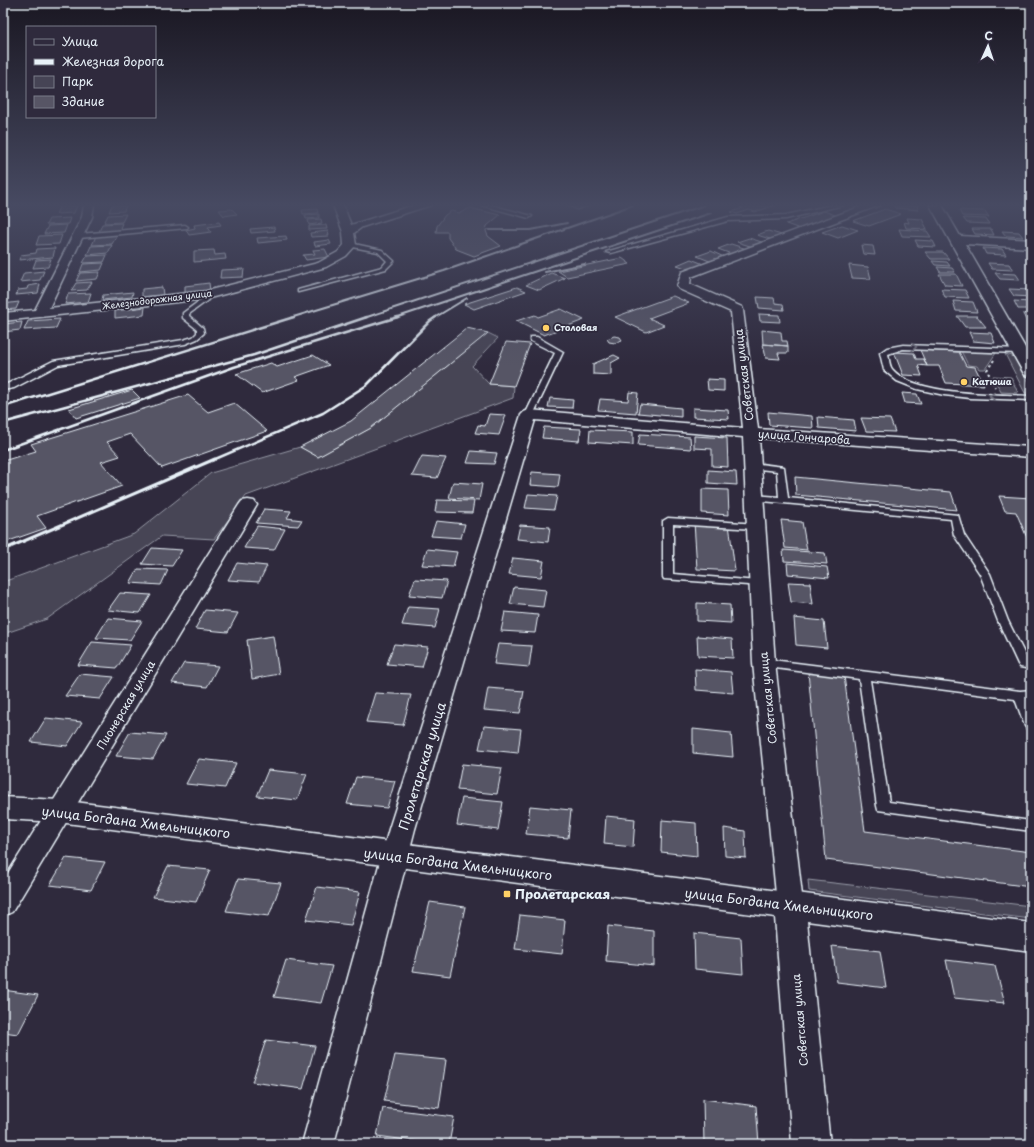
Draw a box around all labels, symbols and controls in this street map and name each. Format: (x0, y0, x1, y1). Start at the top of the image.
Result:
legend (26, 26, 156, 118)
north arrow (968, 26, 1008, 66)
text: С (984, 27, 993, 44)
text: Улица (62, 32, 98, 50)
text: Железная дорога (62, 52, 165, 70)
text: Парк (62, 72, 94, 90)
text: Здание (62, 92, 104, 110)
street label: Железнодорожная улица (101, 285, 213, 313)
place label: Столовая (554, 320, 597, 334)
marker: Столовая (541, 323, 551, 333)
street label: Советская улица (729, 328, 758, 422)
one-way arrow (911, 343, 917, 351)
place label: Катюша (972, 374, 1013, 388)
marker: Катюша (959, 377, 969, 387)
one-way arrow (989, 392, 995, 400)
street label: улица Гончарова (757, 425, 851, 448)
street label: Советская улица (754, 651, 781, 745)
street label: Пионерская улица (92, 657, 159, 753)
street label: Пролетарская улица (393, 699, 450, 832)
street label: улица Богдана Хмельницкого (41, 801, 231, 842)
street label: улица Богдана Хмельницкого (363, 843, 553, 884)
street label: улица Богдана Хмельницкого (684, 883, 874, 924)
place label: Пролетарская (515, 884, 610, 903)
marker: Пролетарская (502, 889, 512, 899)
street label: Советская улица (787, 973, 812, 1067)

